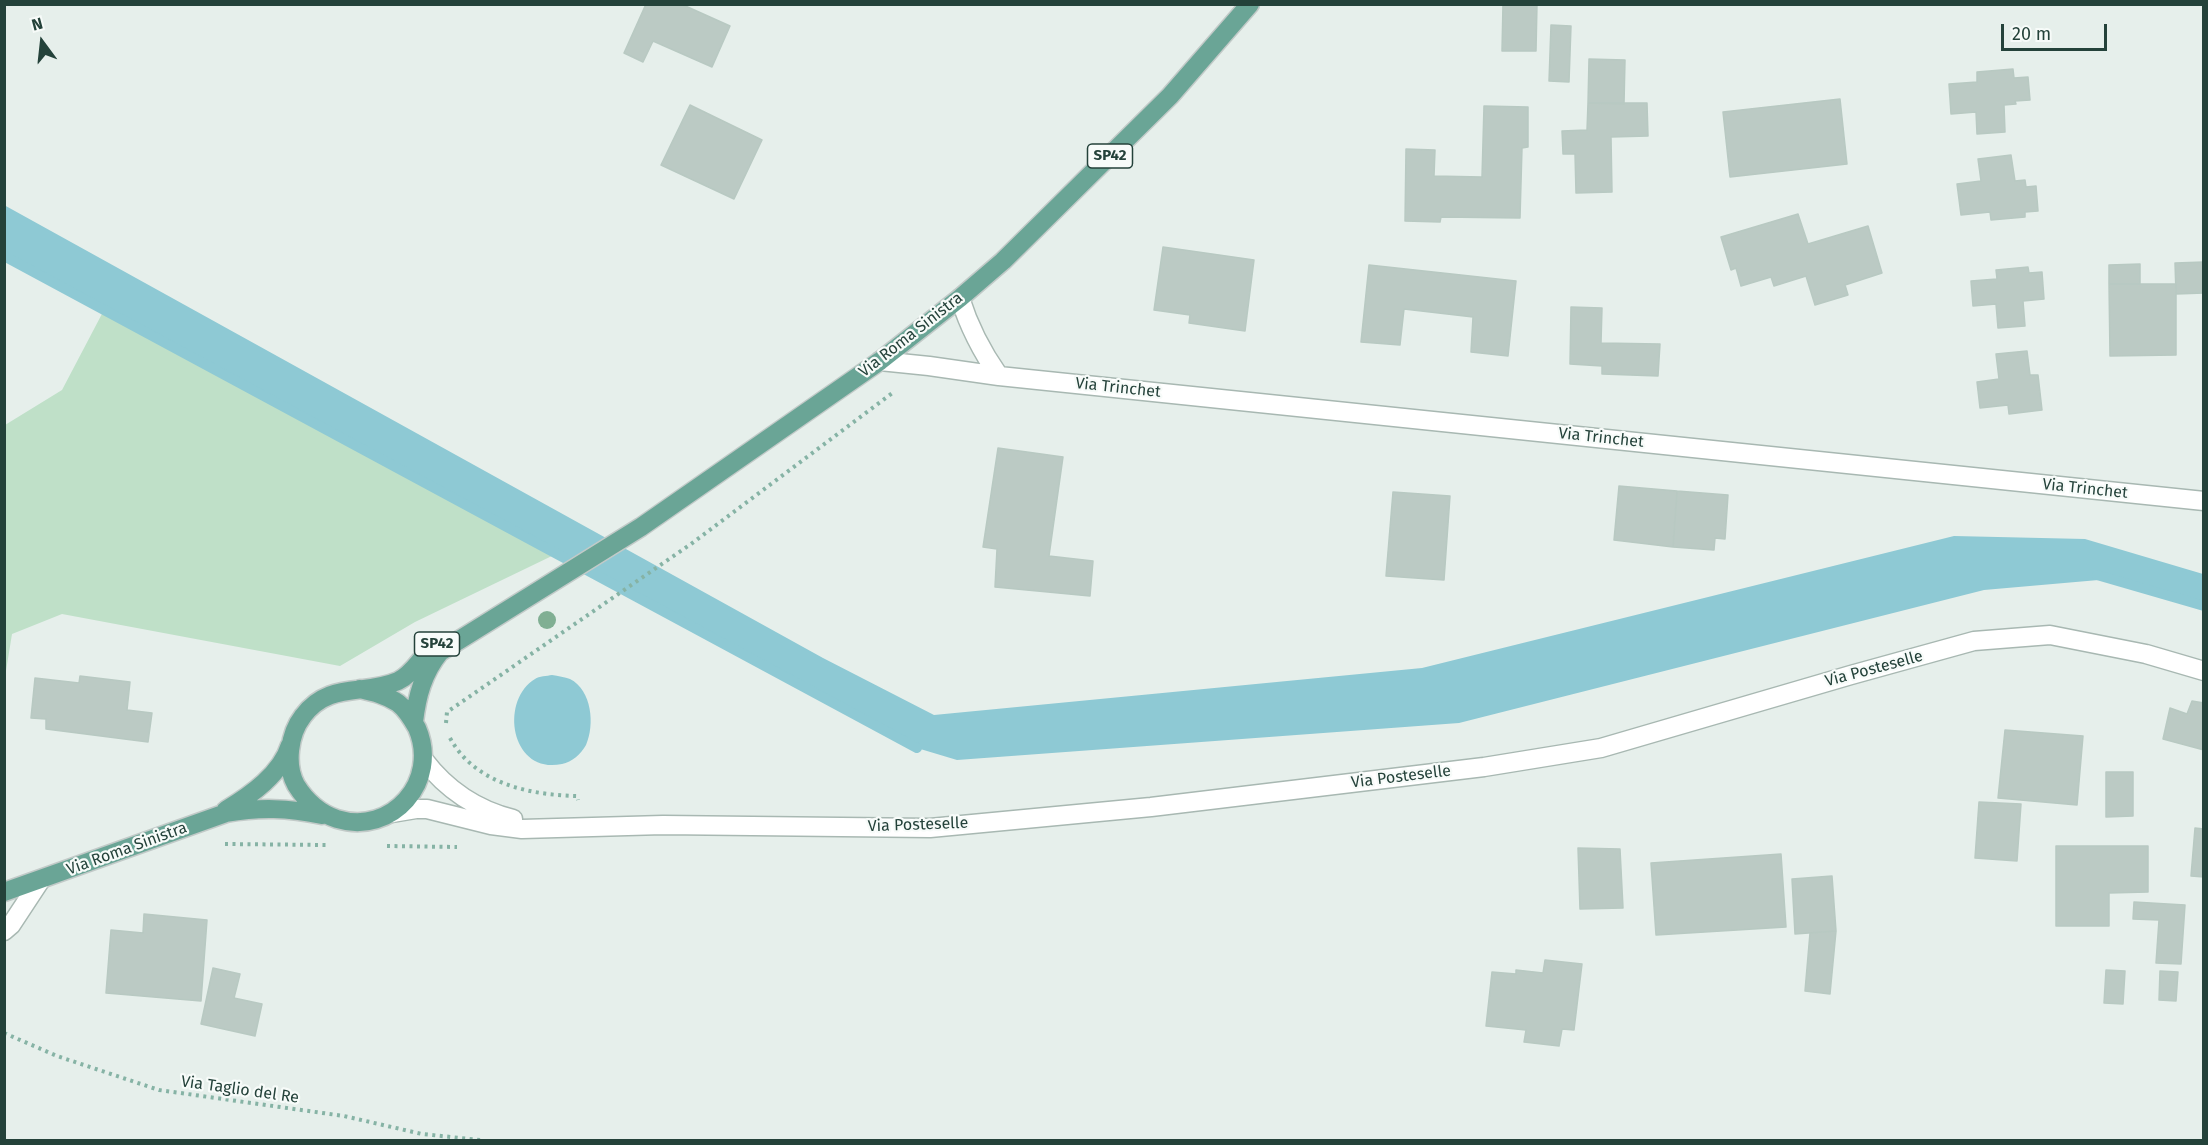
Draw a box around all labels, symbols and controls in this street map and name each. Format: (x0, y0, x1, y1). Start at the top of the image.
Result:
north arrow (12, 12, 72, 72)
scale bar (2004, 12, 2110, 50)
text: N (30, 14, 45, 35)
text: 20 m (2012, 23, 2051, 45)
road number: SP42 (1088, 144, 1132, 168)
street label: Via Roma Sinistra (855, 289, 967, 381)
street label: Via Trinchet (1074, 374, 1162, 402)
street label: Via Trinchet (1557, 424, 1645, 452)
street label: Via Trinchet (2041, 475, 2129, 503)
road number: SP42 (414, 632, 460, 656)
street label: Via Posteselle (1823, 647, 1925, 691)
street label: Via Posteselle (1350, 761, 1452, 793)
street label: Via Posteselle (867, 814, 969, 836)
street label: Via Roma Sinistra (64, 818, 190, 880)
street label: Via Taglio del Re (180, 1072, 300, 1108)

